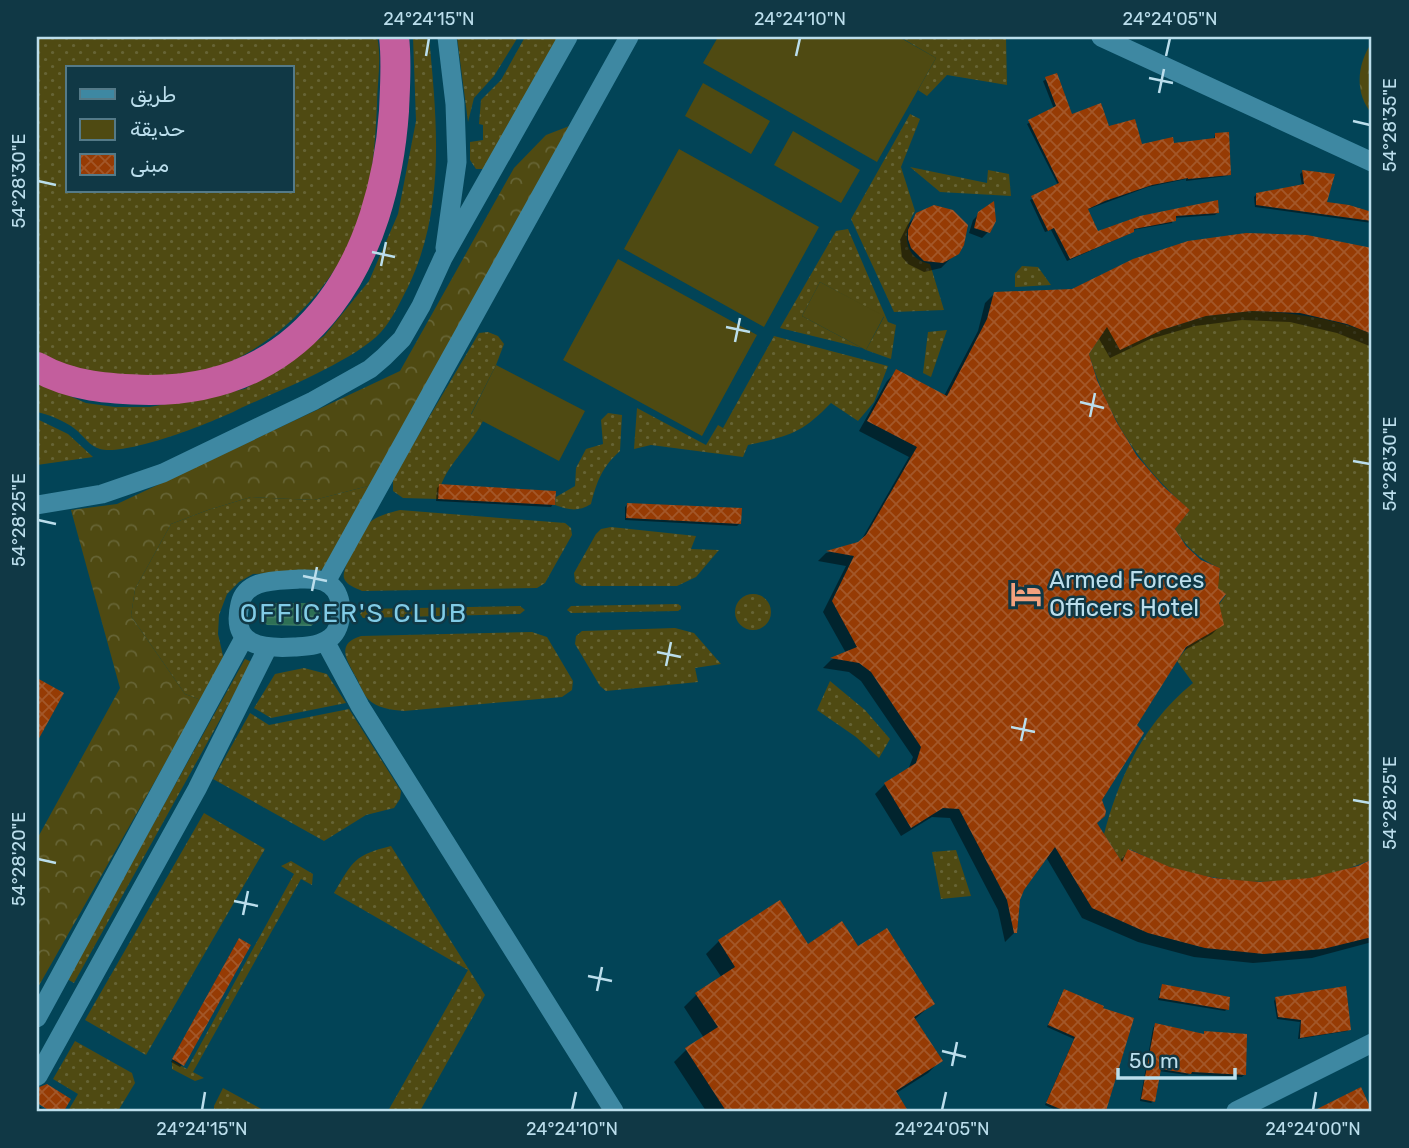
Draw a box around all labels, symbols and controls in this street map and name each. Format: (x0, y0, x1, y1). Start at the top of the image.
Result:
text: 24°24'15"N (383, 8, 475, 30)
text: 24°24'10"N (754, 8, 846, 30)
text: 24°24'05"N (1123, 8, 1218, 30)
legend (66, 66, 294, 192)
text: 54°28'35"E (1379, 78, 1401, 172)
text: طريق (130, 82, 176, 107)
text: حديقة (130, 116, 185, 141)
text: 54°28'30"E (8, 134, 30, 228)
text: مبنى (130, 152, 169, 177)
text: 54°28'30"E (1379, 417, 1401, 511)
text: 54°28'25"E (8, 473, 30, 567)
place label: Armed Forces Officers Hotel (1049, 566, 1204, 622)
hotel icon: Armed Forces Officers Hotel (1009, 577, 1043, 611)
district label: OFFICER'S CLUB (240, 598, 468, 629)
text: 54°28'25"E (1379, 756, 1401, 850)
text: 54°28'20"E (8, 812, 30, 906)
scale bar (1118, 1036, 1236, 1080)
text: 50 m (1129, 1048, 1179, 1073)
text: 24°24'15"N (156, 1118, 248, 1140)
text: 24°24'10"N (526, 1118, 618, 1140)
text: 24°24'05"N (895, 1118, 990, 1140)
text: 24°24'00"N (1265, 1118, 1361, 1140)

